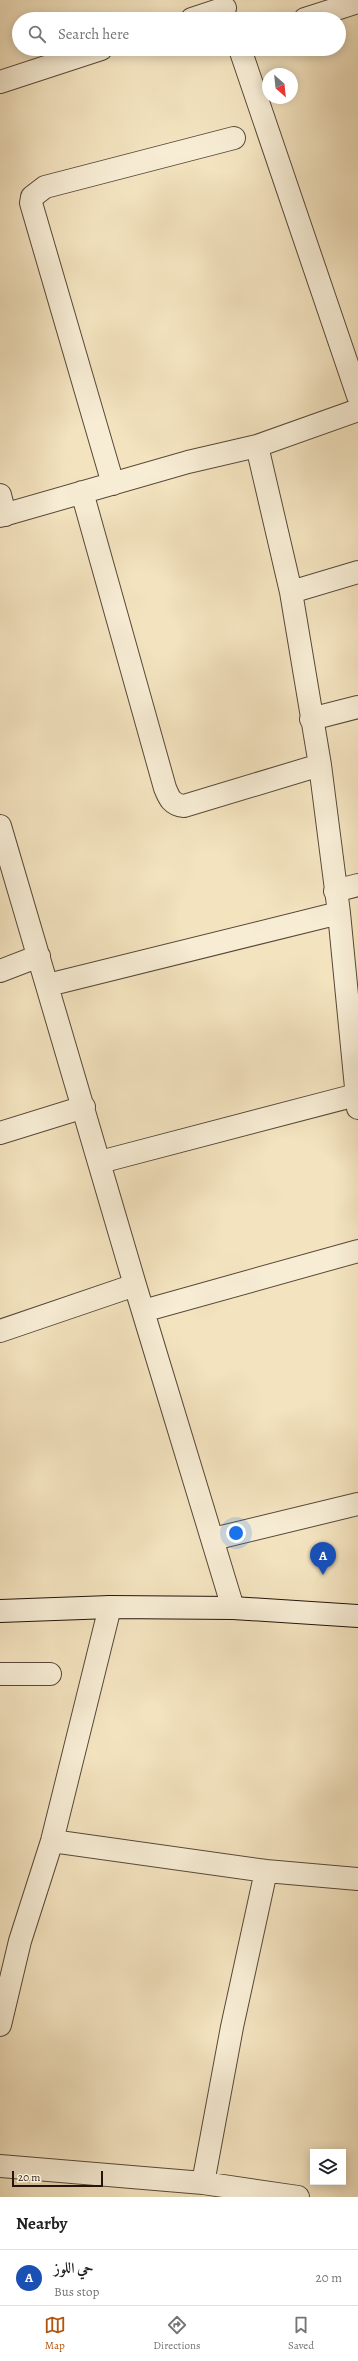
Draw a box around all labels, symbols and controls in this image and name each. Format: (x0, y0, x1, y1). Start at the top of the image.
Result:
search box (12, 12, 346, 56)
icon: search (26, 23, 48, 45)
text: Search here (58, 24, 129, 44)
north arrow (262, 68, 298, 104)
your location (226, 1523, 246, 1543)
pin: A (310, 1542, 336, 1575)
map controls (310, 2149, 346, 2185)
button: layers (310, 2149, 346, 2185)
scale bar (12, 2169, 103, 2188)
text: 20 m (18, 2170, 40, 2185)
text: Nearby (16, 2212, 67, 2235)
text: حي اللوز (54, 2258, 93, 2278)
text: A (25, 2269, 33, 2286)
text: 20 m (316, 2269, 342, 2286)
text: Bus stop (54, 2283, 99, 2300)
tab: Map (44, 2314, 66, 2353)
tab: Directions (153, 2314, 201, 2353)
tab: Saved (288, 2314, 314, 2353)

